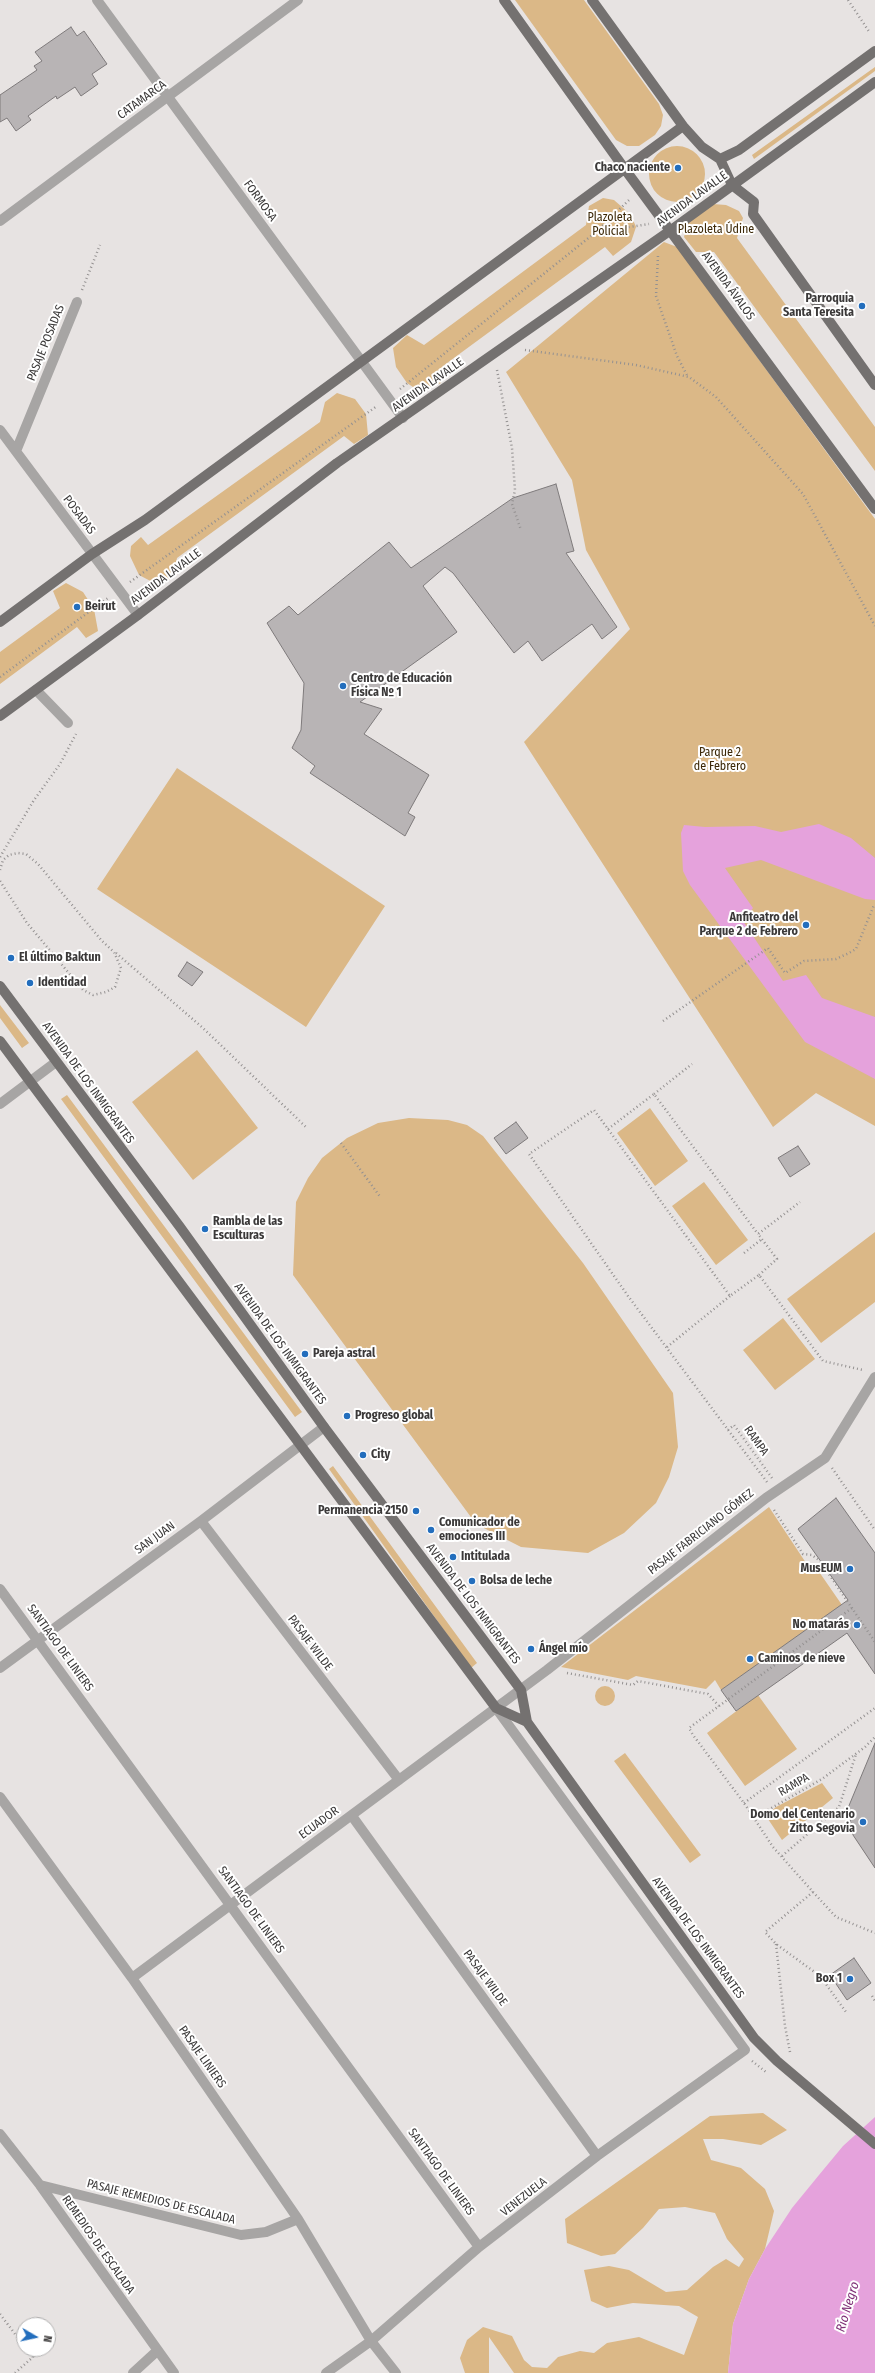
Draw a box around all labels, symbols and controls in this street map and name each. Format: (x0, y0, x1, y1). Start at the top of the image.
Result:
street label: CATAMARCA (115, 77, 169, 123)
place label: Chaco naciente (595, 161, 670, 175)
marker: Chaco naciente (673, 163, 683, 173)
street label: AVENIDA LAVALLE (654, 168, 730, 230)
street label: FORMOSA (240, 178, 280, 224)
park label: Plazoleta Policial (588, 211, 632, 239)
park label: Plazoleta Údine (678, 223, 754, 237)
street label: AVENIDA ÁVALOS (698, 249, 758, 323)
place label: Parroquia Santa Teresita (783, 292, 854, 320)
marker: Parroquia Santa Teresita (857, 301, 867, 311)
street label: PASAJE POSADAS (24, 303, 68, 383)
street label: AVENIDA LAVALLE (389, 355, 467, 415)
street label: POSADAS (60, 493, 98, 537)
street label: AVENIDA LAVALLE (128, 546, 204, 608)
place label: Beirut (85, 600, 116, 614)
marker: Beirut (72, 602, 82, 612)
place label: Centro de Educación Física Nº 1 (351, 672, 452, 700)
marker: Centro de Educación Física Nº 1 (338, 681, 348, 691)
park label: Parque 2 de Febrero (694, 746, 746, 774)
place label: Anfiteatro del Parque 2 de Febrero (699, 911, 798, 939)
marker: Anfiteatro del Parque 2 de Febrero (801, 920, 811, 930)
place label: El último Baktun (19, 951, 101, 965)
marker: El último Baktun (6, 953, 16, 963)
place label: Identidad (38, 976, 87, 990)
marker: Identidad (25, 978, 35, 988)
street label: AVENIDA DE LOS INMIGRANTES (39, 1019, 137, 1147)
place label: Rambla de las Esculturas (213, 1215, 282, 1243)
marker: Rambla de las Esculturas (200, 1224, 210, 1234)
street label: AVENIDA DE LOS INMIGRANTES (231, 1280, 329, 1408)
place label: Pareja astral (313, 1347, 375, 1361)
marker: Pareja astral (300, 1349, 310, 1359)
place label: Progreso global (355, 1409, 433, 1423)
marker: Progreso global (342, 1411, 352, 1421)
street label: RAMPA (741, 1423, 771, 1459)
place label: City (371, 1448, 390, 1462)
marker: City (358, 1450, 368, 1460)
street label: PASAJE FABRICIANO GÓMEZ (645, 1486, 757, 1578)
place label: Permanencia 2150 (318, 1504, 408, 1518)
marker: Permanencia 2150 (411, 1506, 421, 1516)
place label: Comunicador de emociones III (439, 1516, 520, 1544)
street label: SAN JUAN (132, 1519, 178, 1557)
marker: Comunicador de emociones III (426, 1525, 436, 1535)
street label: AVENIDA DE LOS INMIGRANTES (423, 1541, 523, 1667)
place label: Intitulada (461, 1550, 510, 1564)
marker: Intitulada (448, 1552, 458, 1562)
place label: MusEUM (801, 1562, 842, 1576)
marker: MusEUM (845, 1564, 855, 1574)
place label: Bolsa de leche (480, 1574, 552, 1588)
marker: Bolsa de leche (467, 1576, 477, 1586)
street label: SANTIAGO DE LINIERS (24, 1602, 96, 1694)
street label: PASAJE WILDE (284, 1612, 336, 1674)
place label: No matarás (793, 1618, 849, 1632)
marker: No matarás (852, 1620, 862, 1630)
place label: Ángel mío (539, 1642, 588, 1656)
marker: Ángel mío (526, 1644, 536, 1654)
place label: Caminos de nieve (758, 1652, 845, 1666)
marker: Caminos de nieve (745, 1654, 755, 1664)
street label: RAMPA (776, 1770, 812, 1800)
street label: ECUADOR (296, 1804, 342, 1842)
place label: Domo del Centenario Zitto Segovia (750, 1808, 855, 1836)
marker: Domo del Centenario Zitto Segovia (858, 1817, 868, 1827)
street label: SANTIAGO DE LINIERS (215, 1864, 287, 1956)
street label: AVENIDA DE LOS INMIGRANTES (649, 1874, 747, 2002)
street label: PASAJE WILDE (460, 1947, 510, 2009)
place label: Box 1 (816, 1972, 842, 1986)
marker: Box 1 (845, 1974, 855, 1984)
street label: PASAJE LINIERS (175, 2023, 229, 2091)
street label: SANTIAGO DE LINIERS (405, 2126, 477, 2218)
street label: VENEZUELA (498, 2175, 550, 2219)
street label: PASAJE REMEDIOS DE ESCALADA (85, 2177, 237, 2227)
street label: REMEDIOS DE ESCALADA (59, 2193, 137, 2297)
water label: Río Negro (833, 2280, 863, 2334)
north arrow (16, 2317, 56, 2357)
text: N (40, 2335, 54, 2343)

